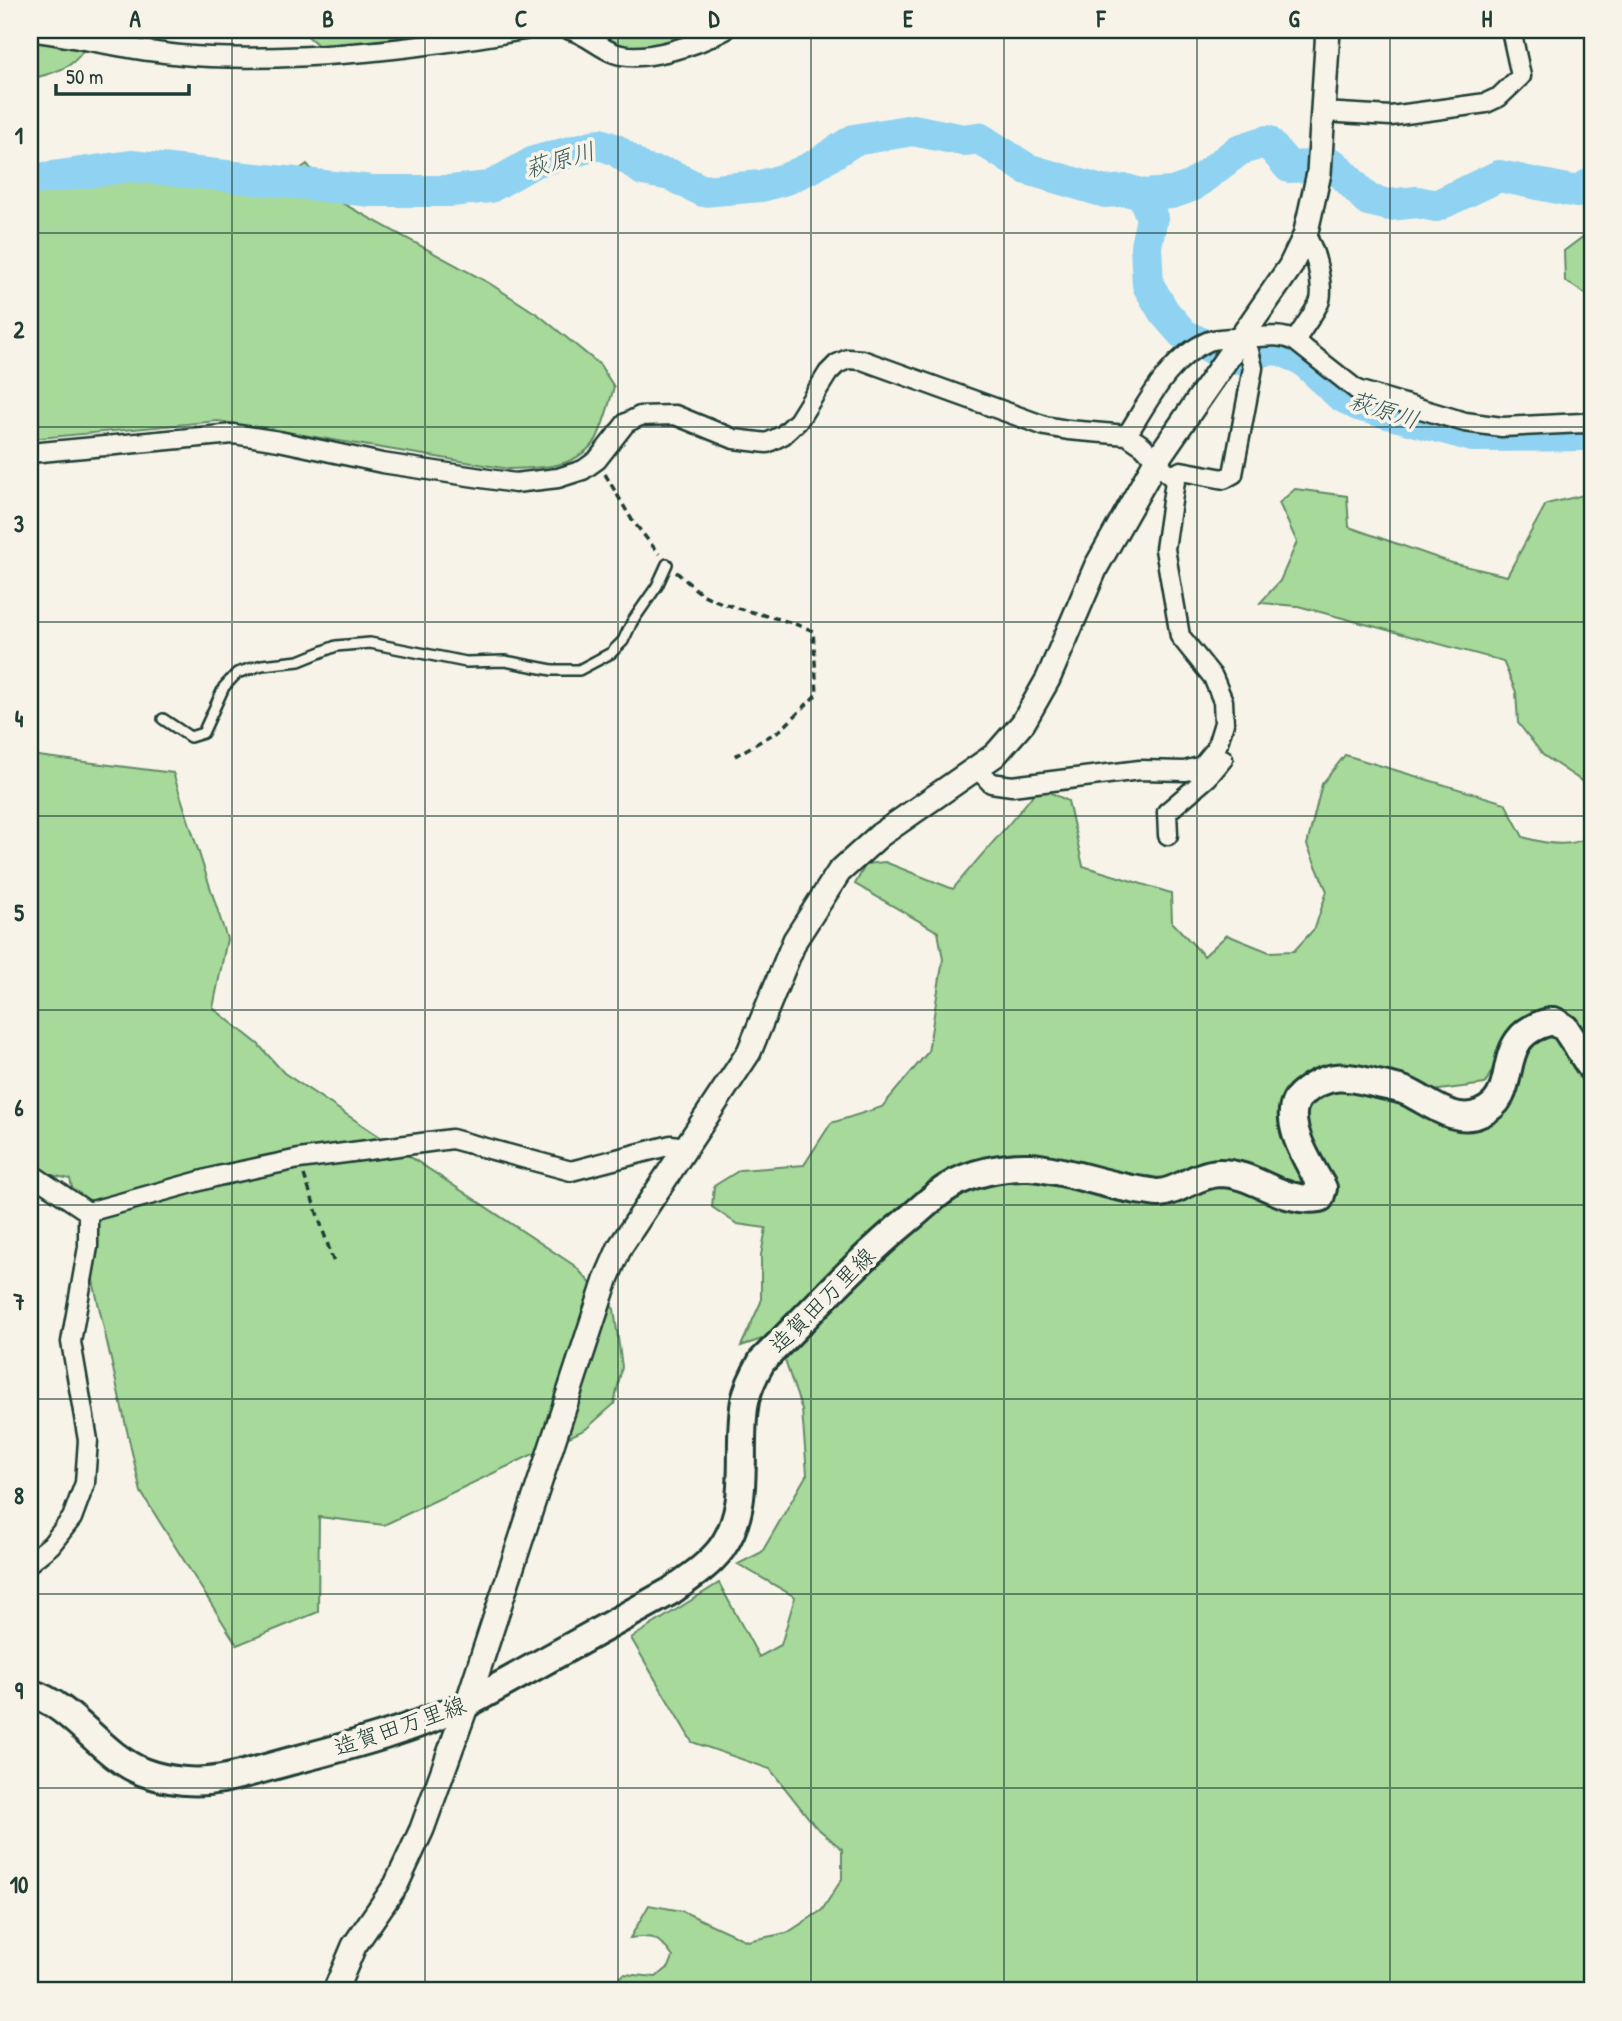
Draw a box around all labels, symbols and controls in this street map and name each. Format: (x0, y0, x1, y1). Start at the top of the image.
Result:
text: A (129, 3, 141, 34)
text: B (322, 3, 334, 34)
text: C (515, 3, 527, 34)
text: D (709, 3, 721, 34)
text: E (903, 3, 914, 34)
text: F (1096, 3, 1107, 34)
text: G (1288, 3, 1300, 34)
text: H (1482, 3, 1493, 34)
scale bar (56, 52, 189, 96)
text: 50 m (66, 62, 103, 91)
text: 1 (15, 120, 23, 151)
water label: 萩原川 (521, 134, 599, 184)
text: 2 (14, 314, 25, 345)
water label: 萩原川 (1345, 383, 1423, 435)
text: 3 (14, 508, 24, 539)
text: 4 (15, 703, 24, 734)
text: 5 (14, 897, 24, 928)
text: 6 (14, 1092, 24, 1123)
street label: 造賀田万里線 (762, 1240, 881, 1359)
text: 7 (12, 1286, 25, 1317)
text: 8 (14, 1480, 24, 1511)
text: 9 (15, 1675, 24, 1706)
street label: 造賀田万里線 (330, 1688, 470, 1763)
text: 10 (10, 1869, 28, 1900)

